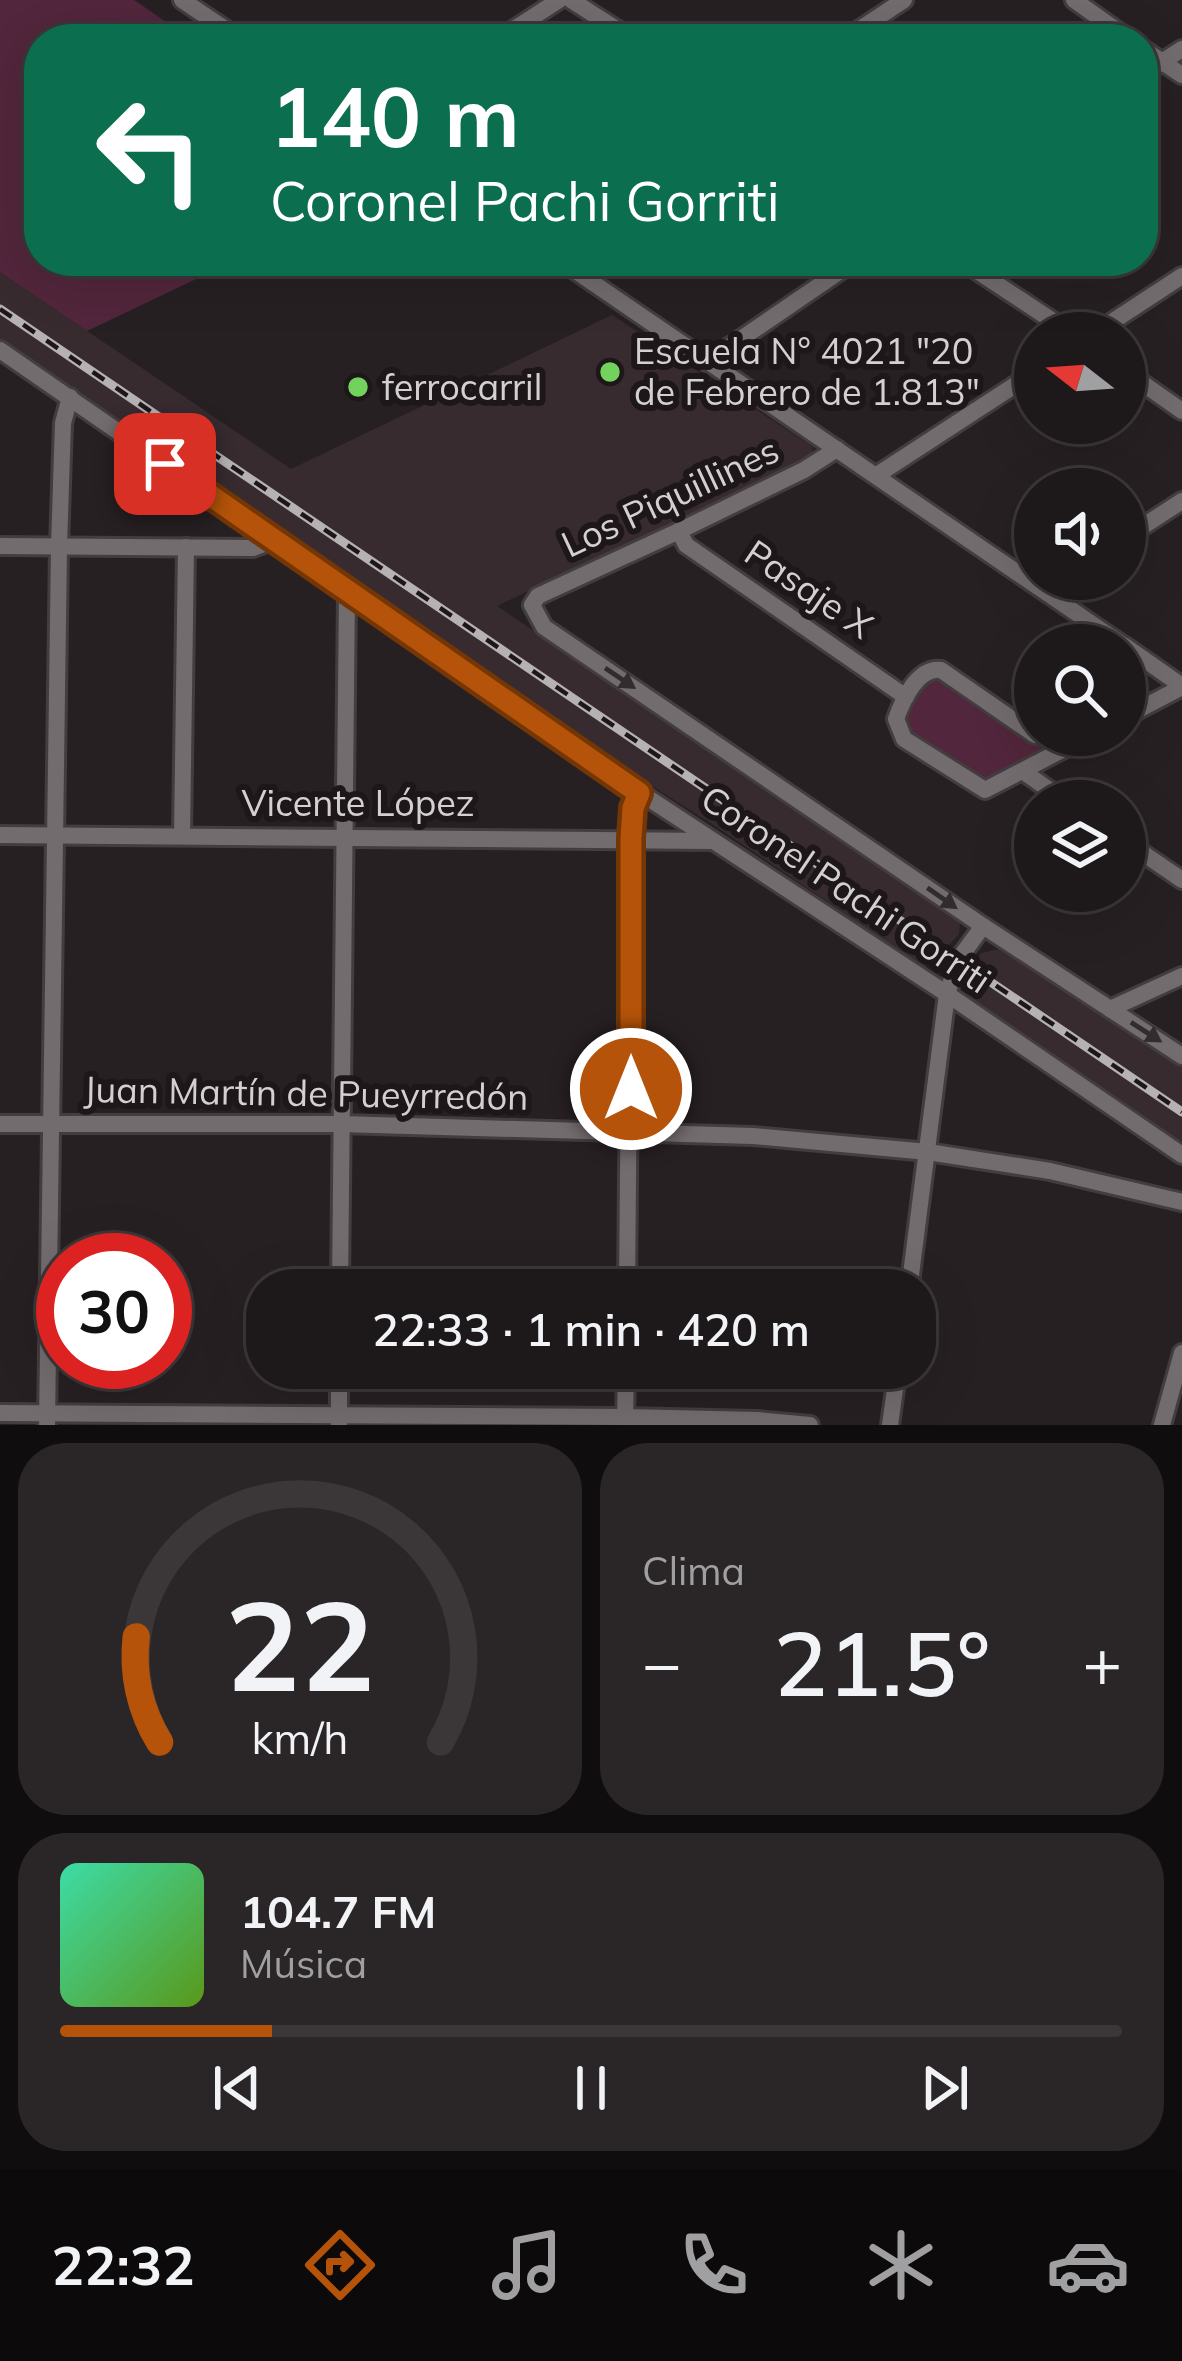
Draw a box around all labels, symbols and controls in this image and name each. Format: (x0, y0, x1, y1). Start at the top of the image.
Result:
text: 140 m (270, 63, 520, 168)
icon: left (72, 72, 228, 228)
text: Coronel Pachi Gorriti (270, 167, 780, 235)
north arrow (1014, 312, 1146, 444)
map controls (1014, 312, 1146, 912)
place label: Escuela N° 4021 "20 de Febrero de 1.813" (634, 328, 980, 414)
marker: Escuela N° 4021 "20 de Febrero de 1.813" (597, 359, 623, 385)
place label: ferrocarril (382, 364, 542, 409)
marker: ferrocarril (345, 374, 371, 400)
pin (114, 413, 216, 515)
street label: Los Piquillines (554, 427, 786, 566)
icon: arrive (132, 431, 198, 497)
button: sound (1014, 468, 1146, 600)
street label: Pasaje X (737, 529, 882, 648)
button: search (1014, 624, 1146, 756)
one-way arrow (604, 666, 636, 689)
street label: Coronel Pachi Gorriti (693, 775, 1000, 1002)
street label: Vicente López (241, 780, 475, 825)
button: layers (1014, 780, 1146, 912)
one-way arrow (926, 886, 958, 909)
one-way arrow (1129, 1021, 1162, 1043)
position arrow (568, 1026, 694, 1152)
street label: Juan Martín de Pueyrredón (83, 1066, 529, 1119)
speed limit sign: 30 (36, 1233, 192, 1389)
text: 22:33 · 1 min · 420 m (372, 1301, 810, 1357)
text: Clima (642, 1546, 745, 1595)
text: 22 (225, 1566, 375, 1722)
text: 21.5° (773, 1606, 991, 1719)
text: − (642, 1621, 682, 1704)
text: + (1082, 1621, 1122, 1704)
text: km/h (251, 1711, 349, 1765)
text: 104.7 FM (240, 1883, 436, 1939)
text: Música (240, 1939, 367, 1988)
icon: previous (204, 2055, 270, 2121)
icon: pause (558, 2055, 624, 2121)
icon: next (912, 2055, 978, 2121)
icon: directions (298, 2223, 382, 2307)
icon: music (485, 2223, 569, 2307)
icon: phone (672, 2223, 756, 2307)
icon: climate (859, 2223, 943, 2307)
icon: car (1046, 2223, 1130, 2307)
text: 22:32 (52, 2231, 195, 2299)

